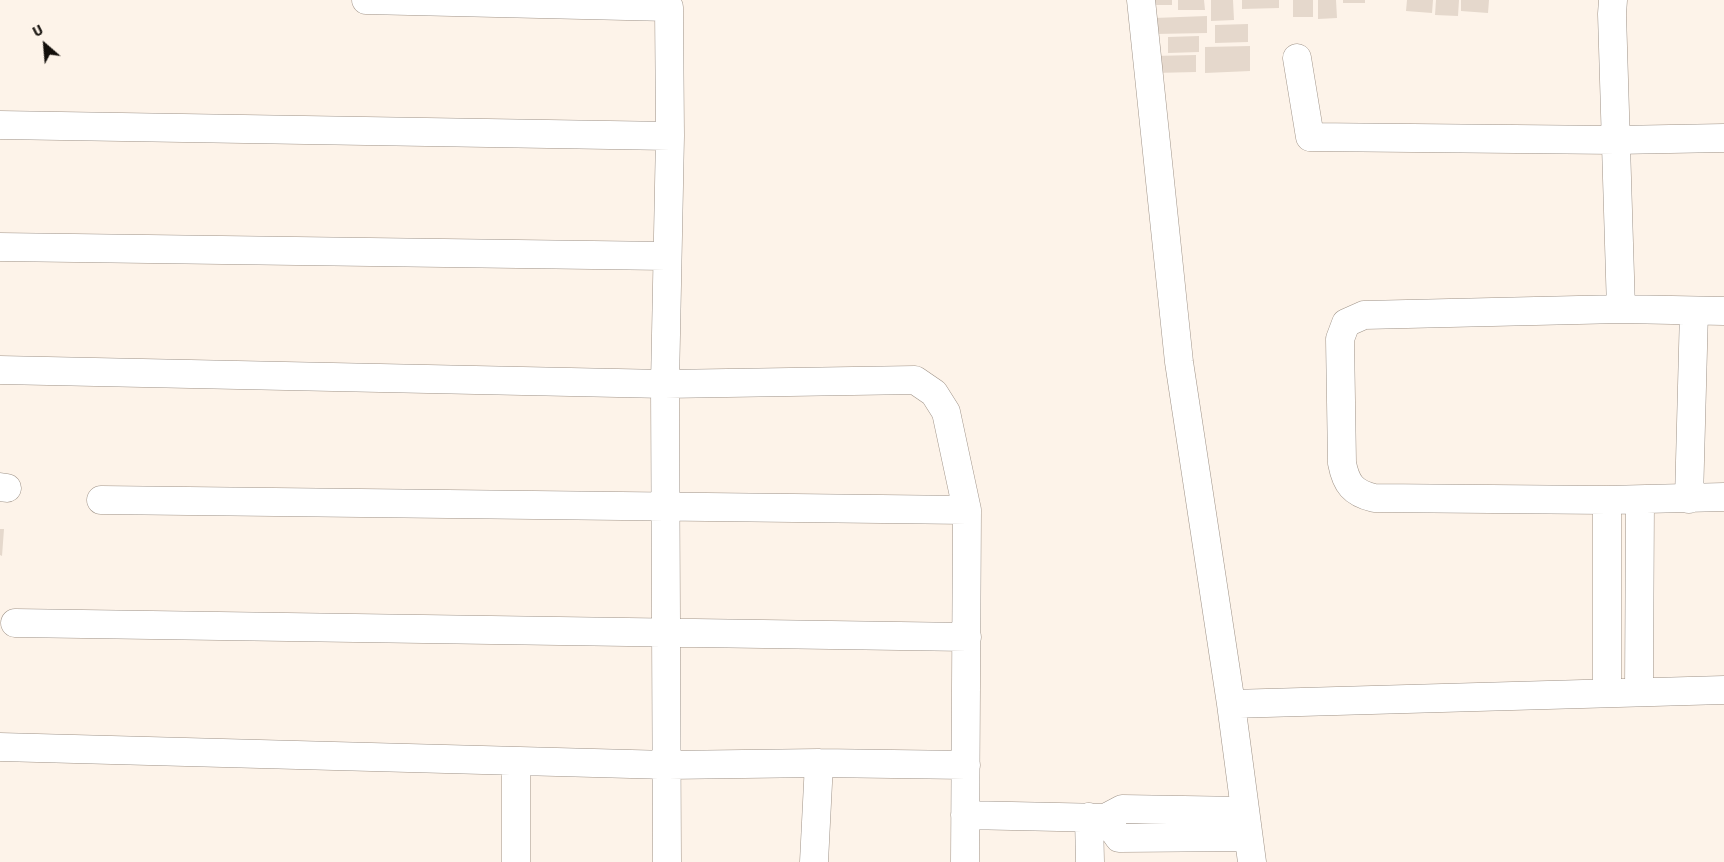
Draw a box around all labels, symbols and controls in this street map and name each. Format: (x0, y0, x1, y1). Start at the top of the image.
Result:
north arrow (20, 20, 70, 70)
text: U (30, 22, 46, 41)

